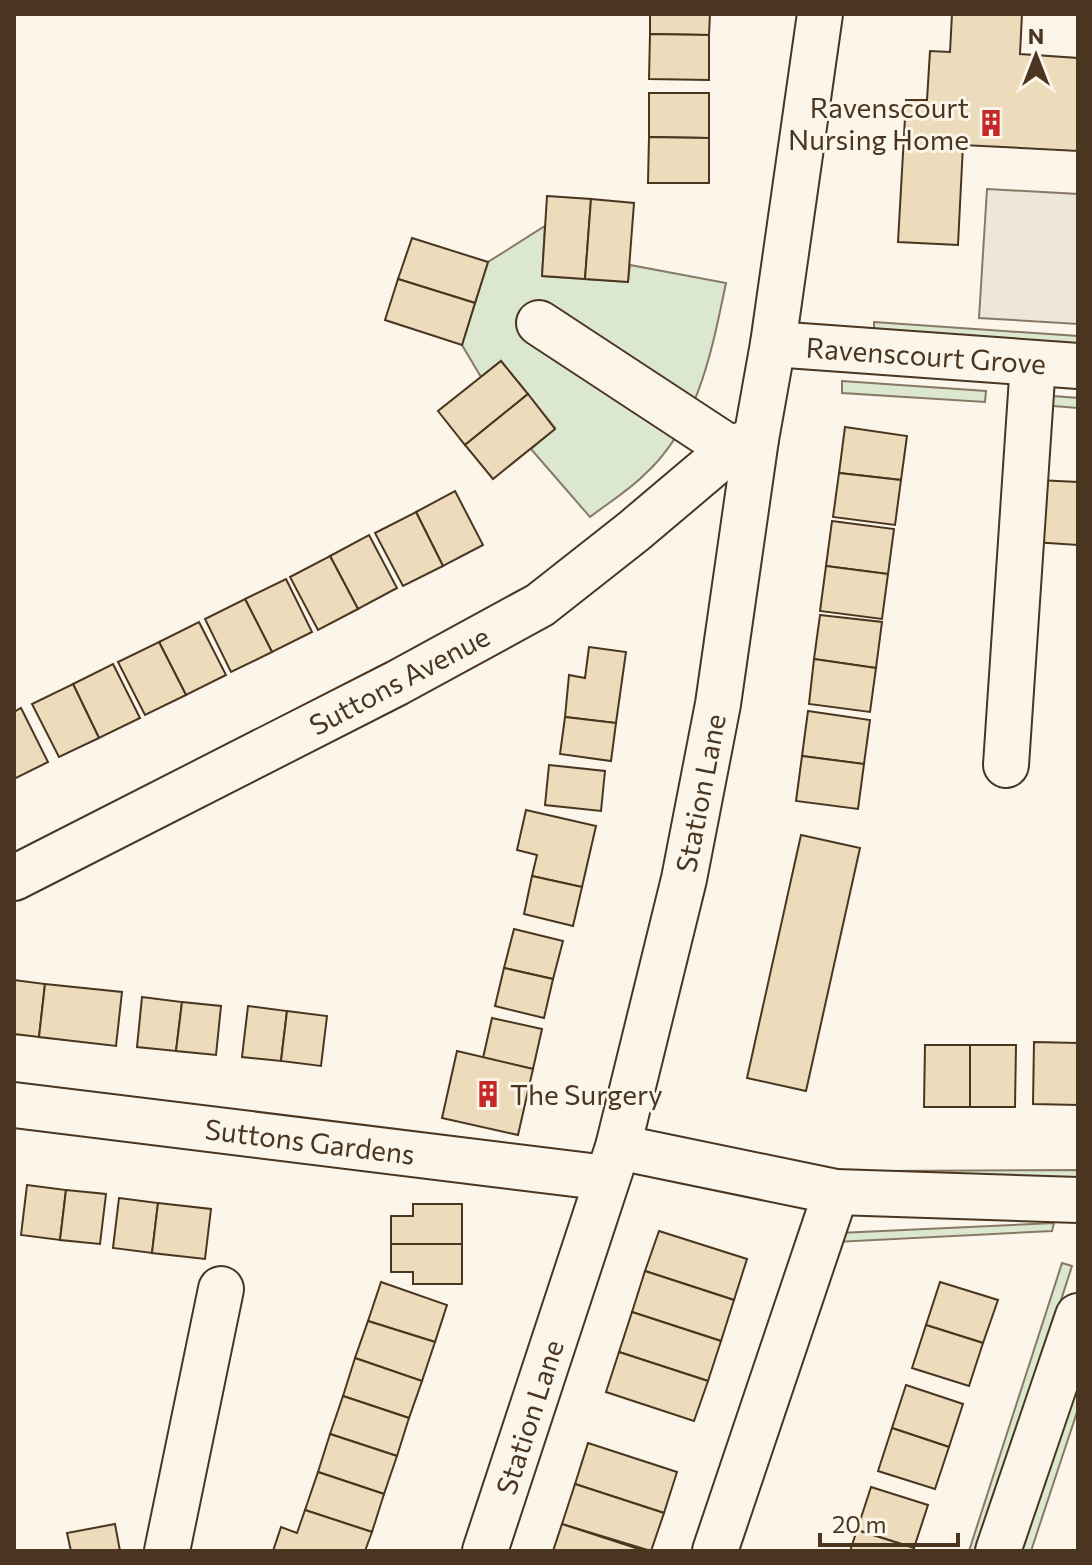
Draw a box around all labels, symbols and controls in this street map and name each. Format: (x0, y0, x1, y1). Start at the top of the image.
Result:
north arrow (996, 16, 1076, 96)
text: N (1028, 22, 1044, 49)
place label: Ravenscourt Nursing Home (788, 90, 969, 156)
building icon: Ravenscourt Nursing Home (976, 108, 1006, 138)
street label: Ravenscourt Grove (805, 330, 1047, 380)
street label: Suttons Avenue (303, 618, 495, 742)
street label: Station Lane (668, 711, 732, 875)
place label: The Surgery (510, 1077, 663, 1111)
building icon: The Surgery (473, 1079, 503, 1109)
street label: Suttons Gardens (203, 1111, 417, 1171)
street label: Station Lane (488, 1335, 570, 1499)
scale bar (820, 1497, 958, 1547)
text: 20 m (832, 1509, 886, 1538)

